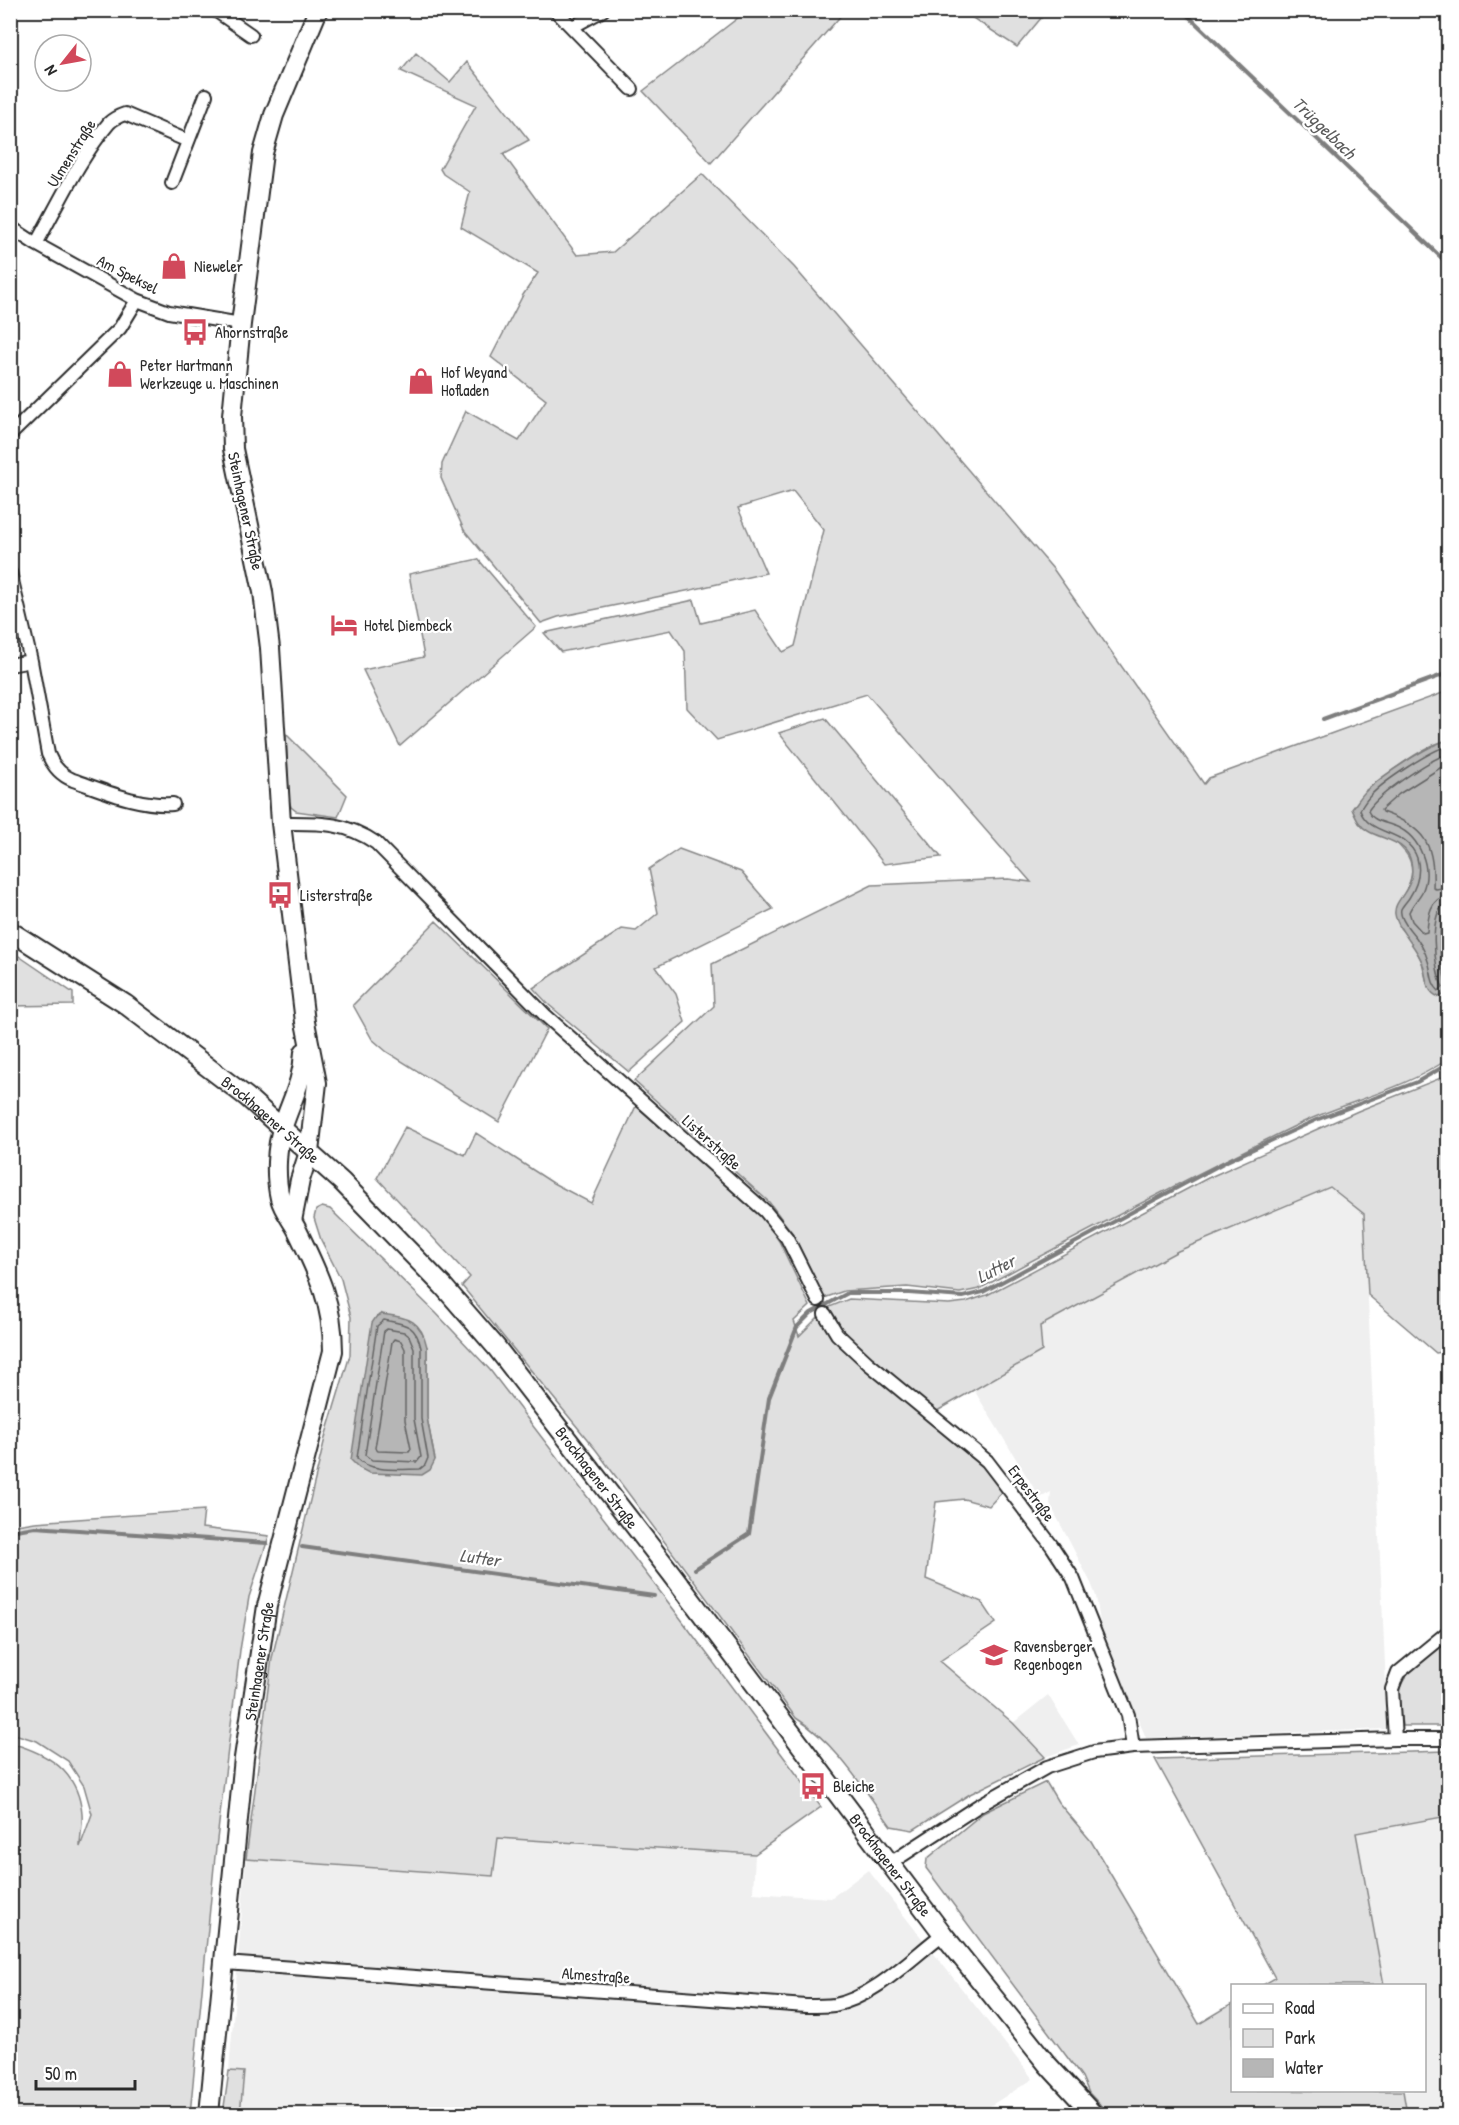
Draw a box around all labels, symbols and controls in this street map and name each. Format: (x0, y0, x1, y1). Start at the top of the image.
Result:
north arrow (33, 33, 93, 93)
text: N (38, 61, 62, 80)
water label: Trüggelbach (1287, 91, 1363, 165)
street label: Ulmenstraße (41, 114, 101, 191)
street label: Am Speksel (93, 249, 163, 299)
shop icon: Nieweler (159, 251, 189, 281)
place label: Nieweler (194, 255, 243, 277)
bus stop icon: Ahornstraße (180, 317, 210, 347)
place label: Ahornstraße (215, 321, 289, 343)
place label: Peter Hartmann Werkzeuge u. Maschinen (140, 354, 279, 394)
shop icon: Peter Hartmann Werkzeuge u. Maschinen (105, 359, 135, 389)
place label: Hof Weyand Hofladen (441, 361, 507, 401)
shop icon: Hof Weyand Hofladen (406, 366, 436, 396)
street label: Steinhagener Straße (223, 450, 269, 573)
hotel icon: Hotel Diembeck (329, 610, 359, 640)
place label: Hotel Diembeck (364, 614, 452, 636)
bus stop icon: Listerstraße (265, 880, 295, 910)
place label: Listerstraße (300, 884, 373, 906)
street label: Brockhagener Straße (217, 1070, 325, 1168)
street label: Listerstraße (678, 1110, 747, 1175)
water label: Lutter (972, 1247, 1021, 1289)
street label: Brockhagener Straße (551, 1422, 644, 1534)
street label: Erpestraße (1004, 1460, 1061, 1526)
water label: Lutter (458, 1542, 504, 1573)
street label: Steinhagener Straße (239, 1598, 279, 1722)
place label: Ravensberger Regenbogen (1014, 1635, 1092, 1675)
school or university icon: Ravensberger Regenbogen (979, 1640, 1009, 1670)
bus stop icon: Bleiche (798, 1771, 828, 1801)
place label: Bleiche (833, 1775, 875, 1797)
street label: Brockhagener Straße (845, 1809, 937, 1921)
street label: Almestraße (561, 1962, 631, 1988)
legend (1231, 1984, 1426, 2092)
text: Road (1285, 1995, 1315, 2020)
text: Park (1285, 2025, 1316, 2050)
scale bar (36, 2053, 135, 2091)
text: Water (1285, 2055, 1323, 2080)
text: 50 m (45, 2061, 77, 2086)

